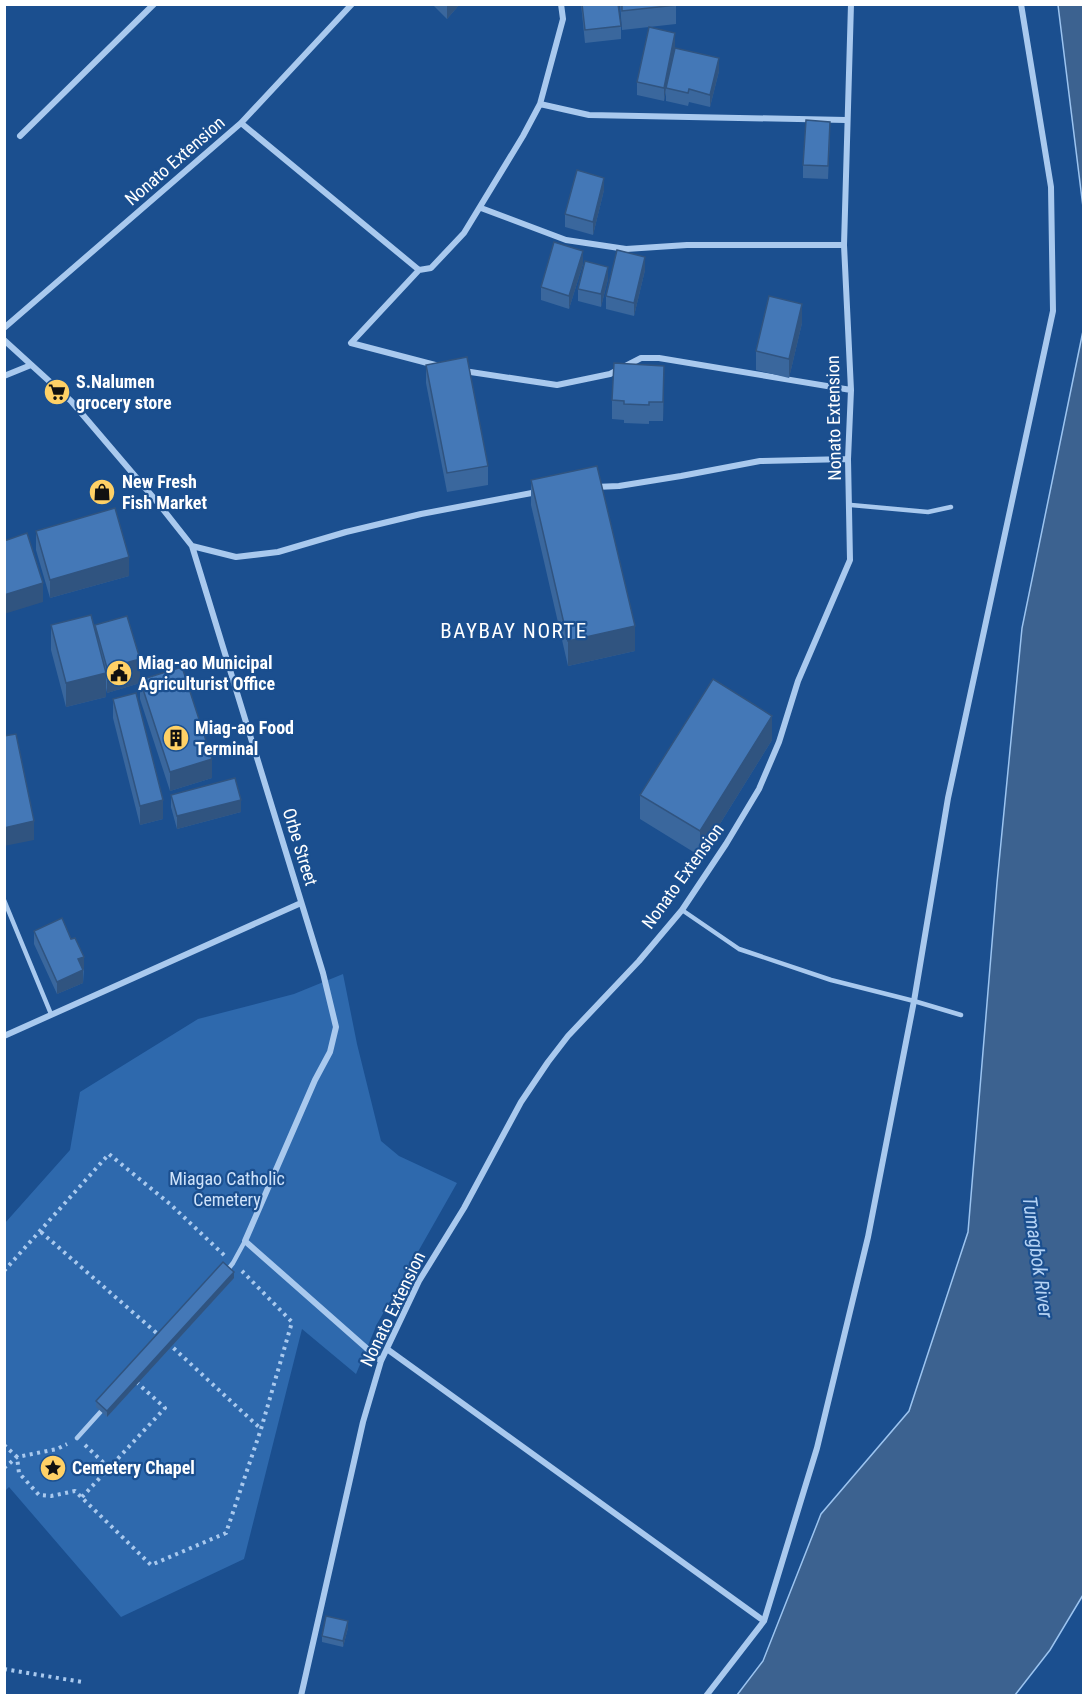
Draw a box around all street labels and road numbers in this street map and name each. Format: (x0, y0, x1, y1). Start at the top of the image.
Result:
street label: Nonato Extension (121, 112, 229, 210)
street label: Nonato Extension (822, 355, 845, 481)
street label: Orbe Street (279, 806, 322, 888)
street label: Nonato Extension (637, 819, 728, 933)
street label: Nonato Extension (356, 1248, 429, 1370)

